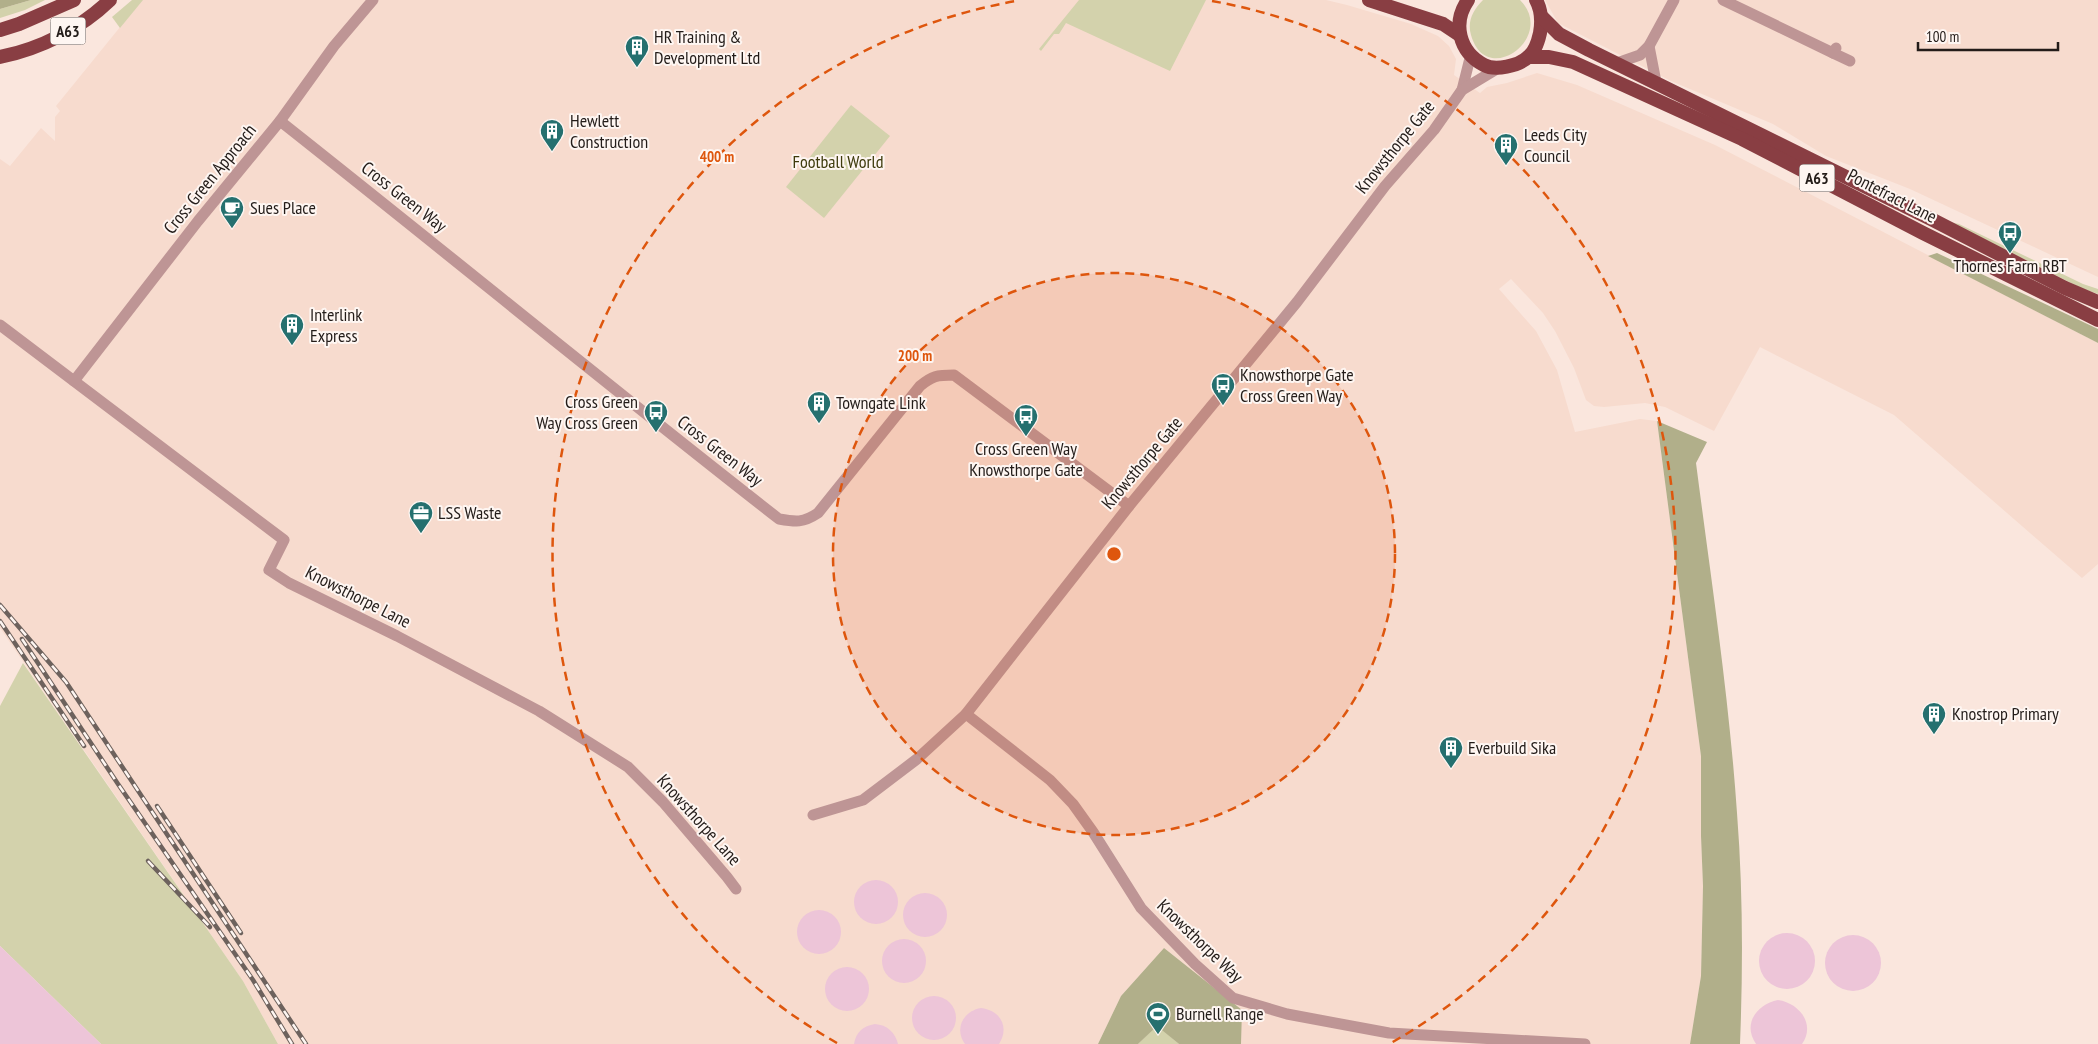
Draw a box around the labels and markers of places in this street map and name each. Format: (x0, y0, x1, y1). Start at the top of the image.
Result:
place label: HR Training & Development Ltd (654, 25, 760, 69)
building icon: HR Training & Development Ltd (624, 34, 650, 68)
place label: Hewlett Construction (570, 109, 648, 153)
building icon: Hewlett Construction (539, 118, 565, 152)
place label: Leeds City Council (1524, 123, 1587, 167)
building icon: Leeds City Council (1493, 132, 1519, 166)
cafe icon: Sues Place (219, 195, 245, 229)
place label: Sues Place (250, 196, 316, 219)
bus stop icon: Thornes Farm RBT (1997, 220, 2023, 254)
place label: Thornes Farm RBT (1953, 254, 2067, 277)
place label: Interlink Express (310, 303, 362, 347)
building icon: Interlink Express (279, 312, 305, 346)
place label: Knowsthorpe Gate Cross Green Way (1240, 363, 1354, 407)
bus stop icon: Knowsthorpe Gate Cross Green Way (1210, 372, 1236, 406)
place label: Cross Green Way Cross Green (536, 390, 638, 434)
building icon: Towngate Link (806, 390, 832, 424)
place label: Towngate Link (836, 391, 926, 414)
bus stop icon: Cross Green Way Cross Green (643, 399, 669, 433)
bus stop icon: Cross Green Way Knowsthorpe Gate (1013, 403, 1039, 437)
place label: Cross Green Way Knowsthorpe Gate (969, 437, 1083, 481)
office icon: LSS Waste (408, 500, 434, 534)
place label: LSS Waste (438, 501, 501, 524)
centre of rings (1105, 545, 1123, 563)
building icon: Knostrop Primary (1921, 701, 1947, 735)
place label: Knostrop Primary (1952, 702, 2059, 725)
building icon: Everbuild Sika (1438, 735, 1464, 769)
place label: Everbuild Sika (1468, 736, 1556, 759)
sports icon: Burnell Range (1145, 1001, 1171, 1035)
place label: Burnell Range (1176, 1002, 1264, 1025)

